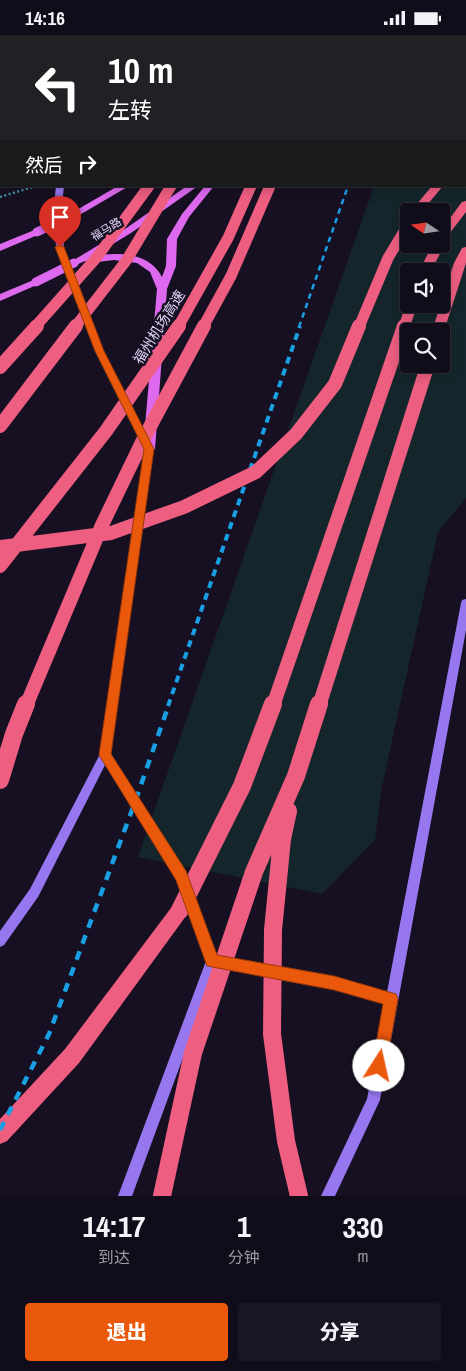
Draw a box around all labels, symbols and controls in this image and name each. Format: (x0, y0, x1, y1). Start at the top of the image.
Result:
text: 14:16 (25, 5, 65, 31)
text: 10 m (108, 47, 173, 94)
icon: left (25, 55, 90, 120)
text: 左转 (108, 95, 152, 125)
icon: right (73, 150, 101, 178)
text: 然后 (25, 152, 63, 178)
pin (39, 196, 81, 247)
icon: arrive (46, 203, 74, 231)
north arrow (400, 203, 450, 253)
map controls (400, 203, 450, 373)
street label: 福马路 (88, 215, 124, 243)
button: sound (400, 263, 450, 313)
street label: 福州机场高速 (129, 287, 189, 367)
button: search (400, 323, 450, 373)
position arrow (352, 1039, 404, 1091)
text: 14:17 (83, 1206, 145, 1246)
text: 1 (237, 1206, 251, 1246)
text: 330 (342, 1207, 383, 1247)
text: m (357, 1245, 368, 1267)
text: 到达 (98, 1246, 130, 1268)
text: 分钟 (228, 1246, 260, 1268)
button: 退出 (25, 1303, 228, 1361)
button: 分享 (238, 1303, 441, 1361)

